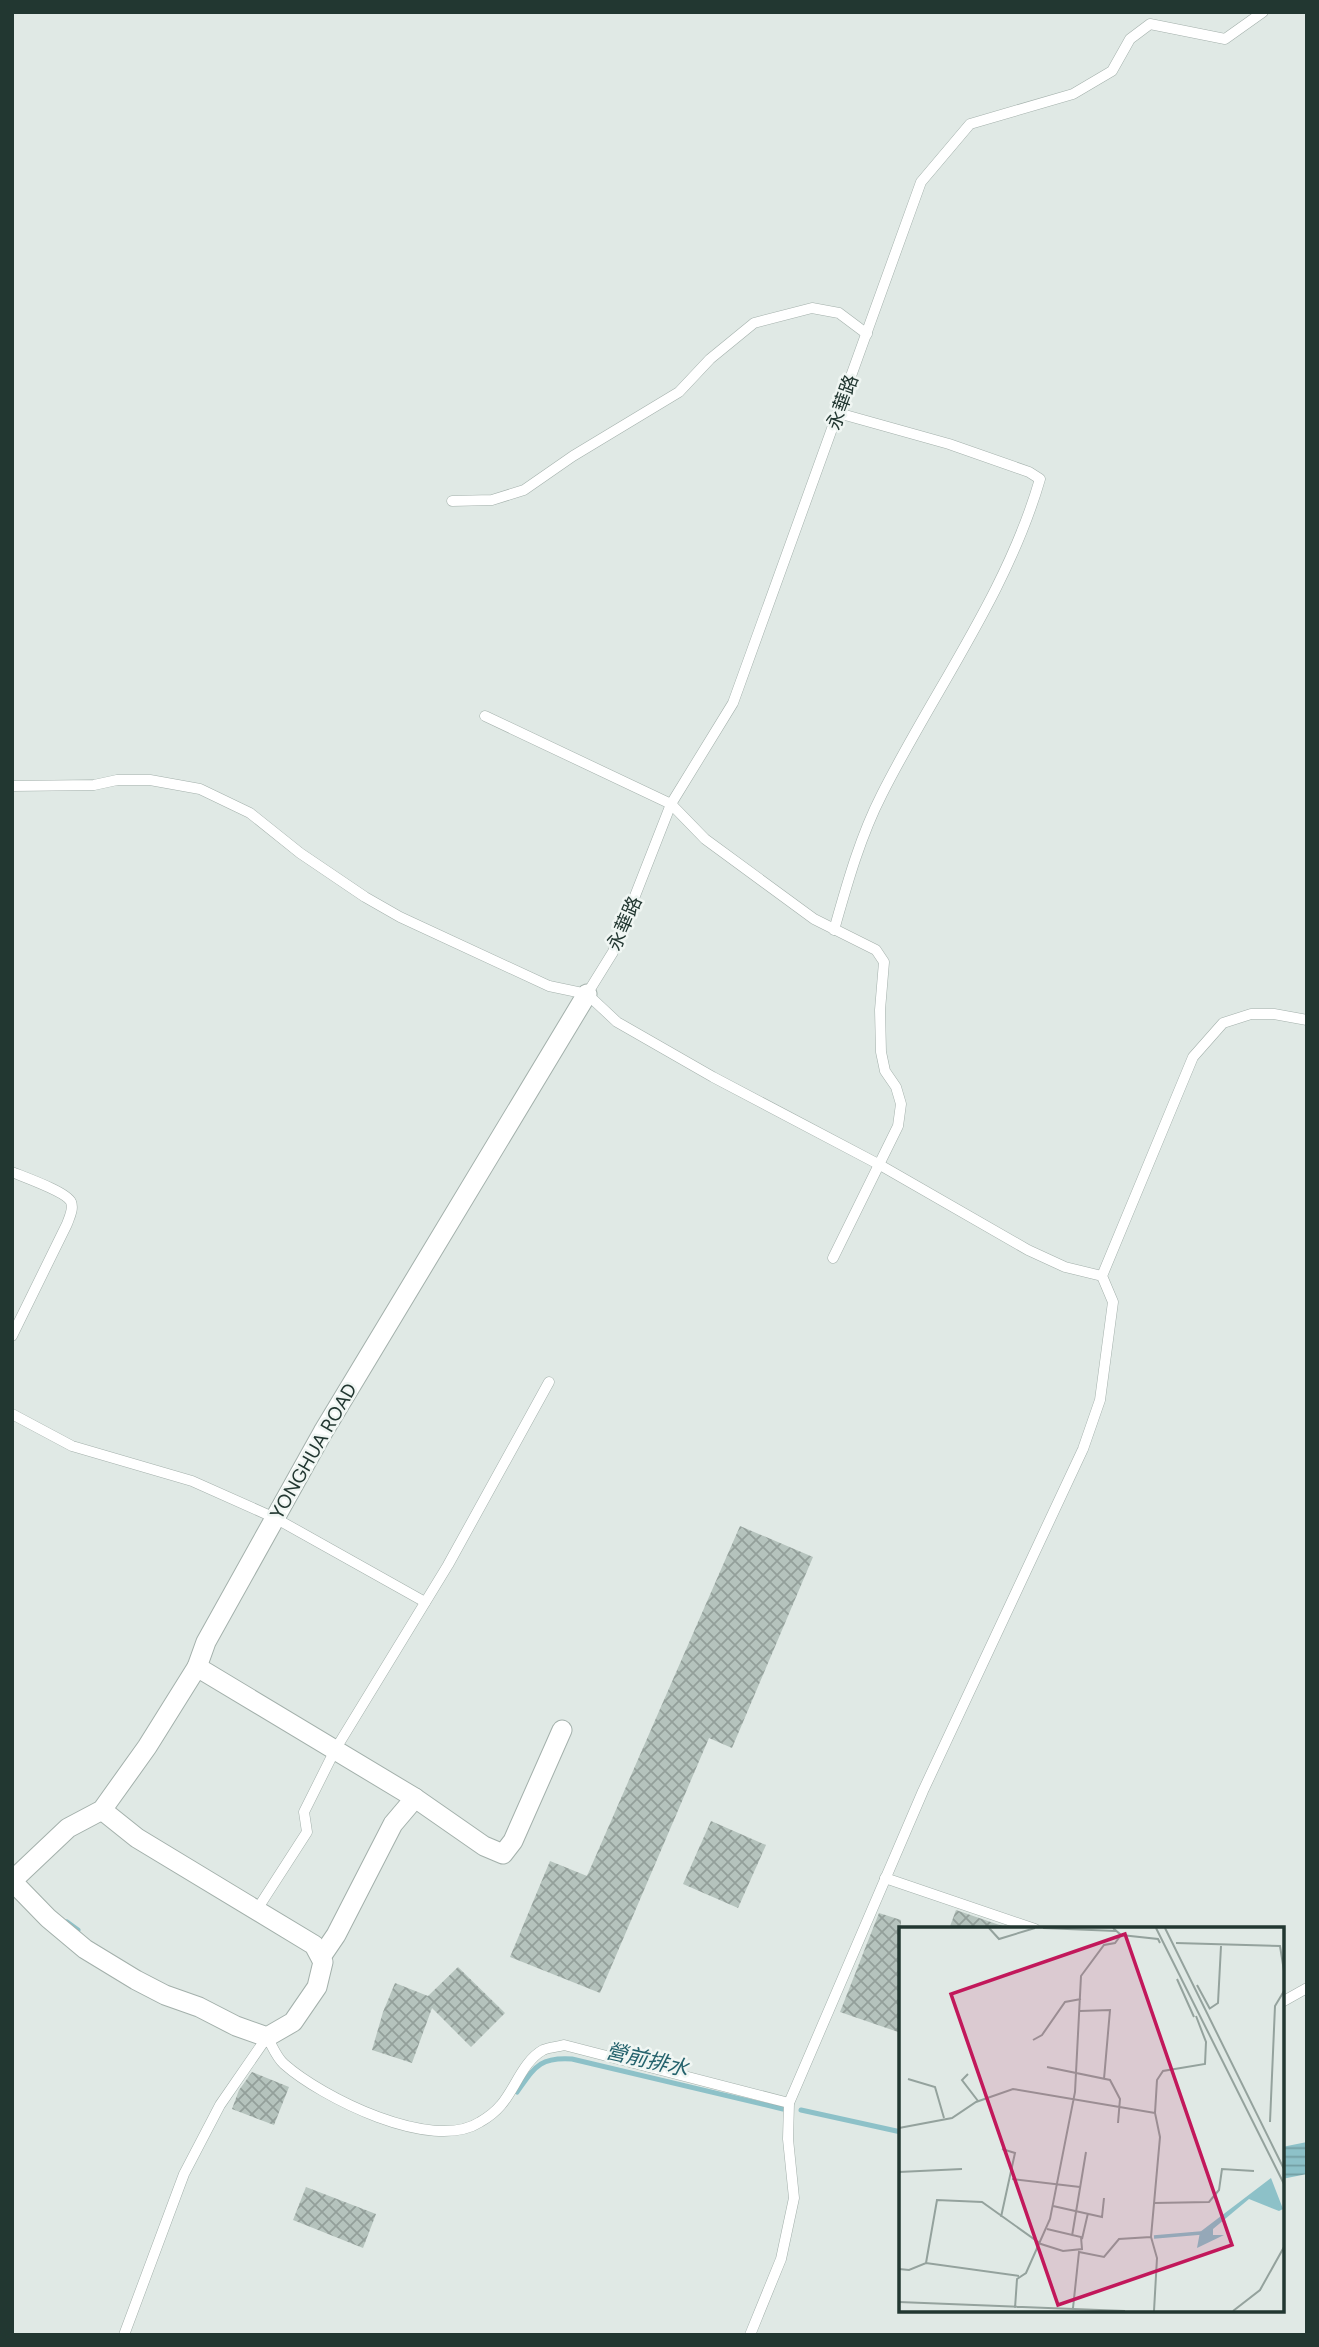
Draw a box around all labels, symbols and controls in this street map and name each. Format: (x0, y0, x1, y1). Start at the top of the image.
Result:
street label: 永華路 (822, 371, 863, 433)
street label: 永華路 (602, 892, 647, 954)
street label: YONGHUA ROAD (265, 1379, 362, 1523)
inset map (899, 1927, 1284, 2312)
water label: 營前排水 (603, 2038, 692, 2081)

